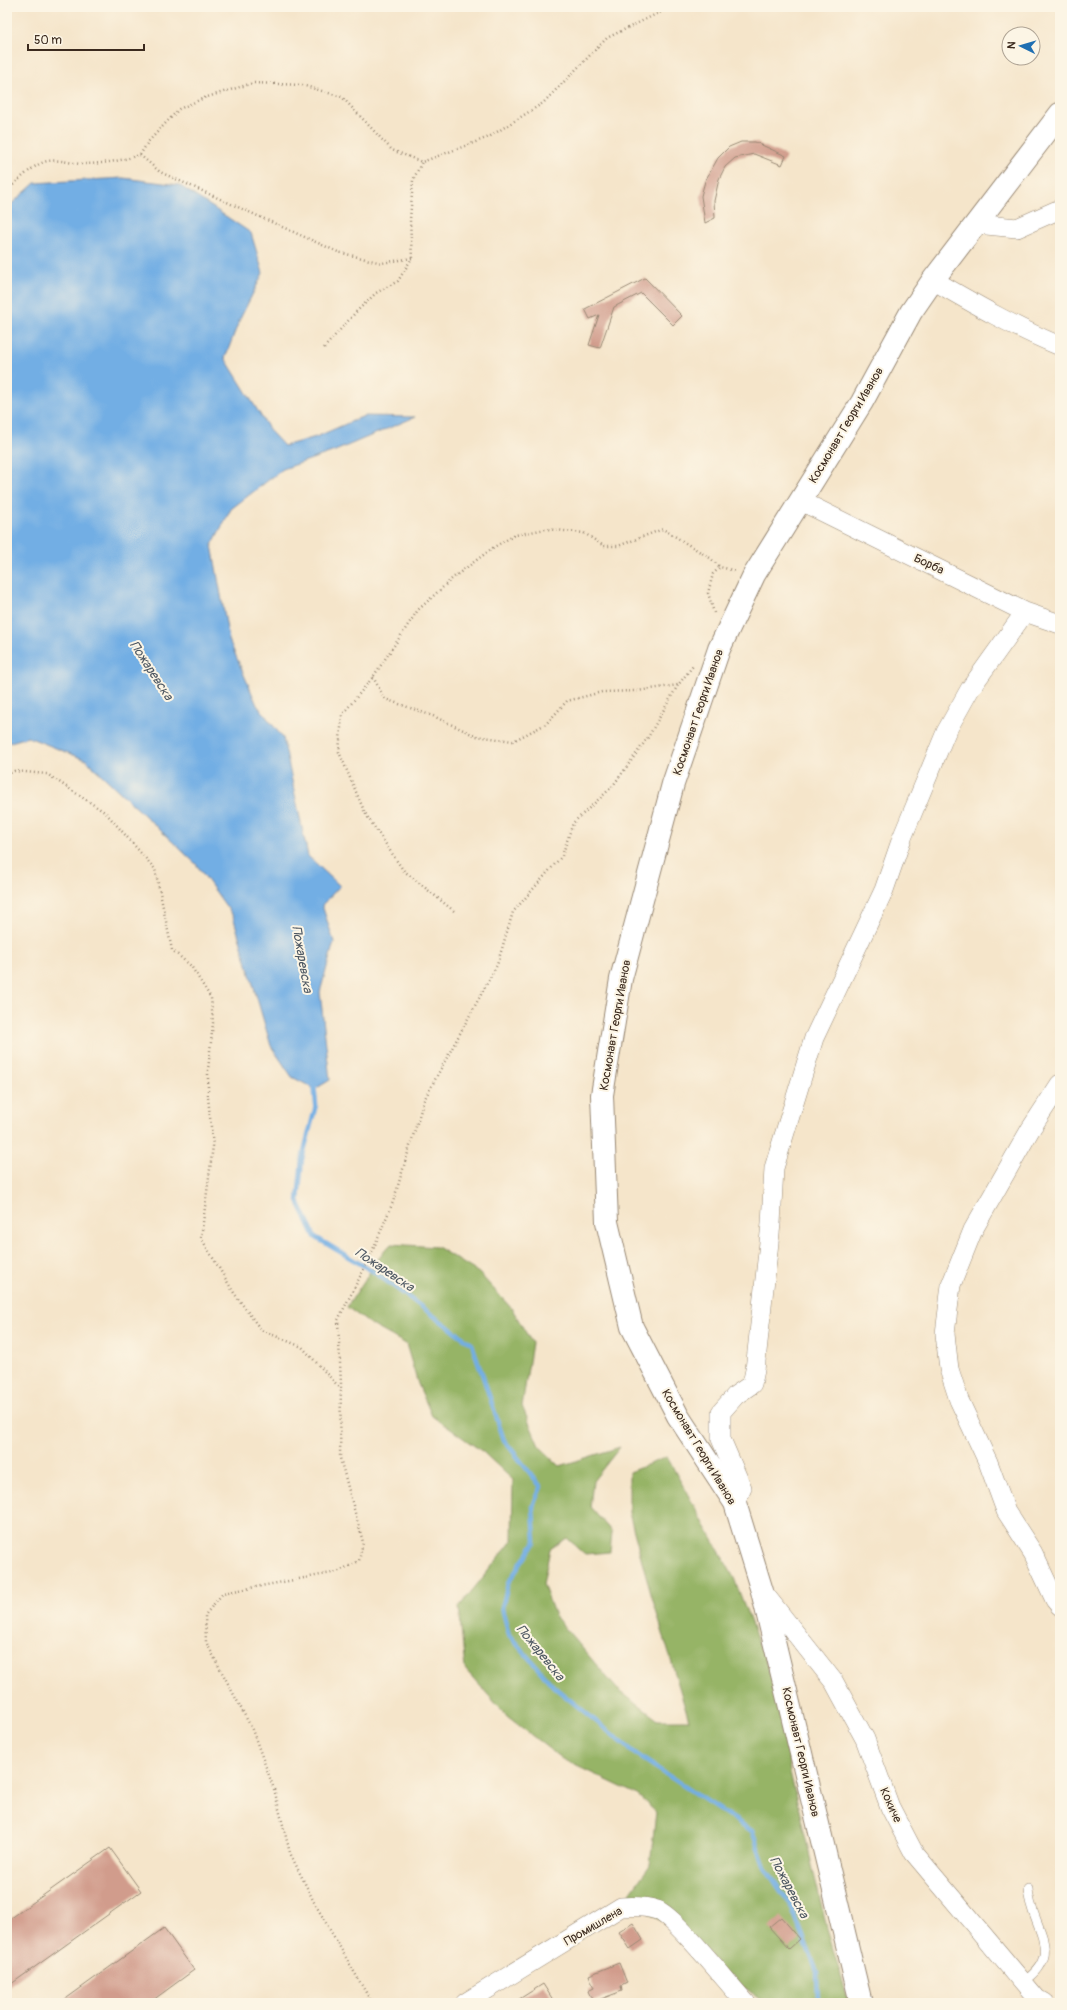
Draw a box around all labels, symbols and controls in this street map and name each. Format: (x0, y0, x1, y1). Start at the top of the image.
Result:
scale bar (28, 26, 144, 52)
north arrow (1001, 26, 1041, 66)
text: 50 m (34, 33, 62, 48)
text: N (1005, 40, 1018, 49)
street label: Космонавт Георги Иванов (806, 364, 887, 486)
street label: Борба (911, 551, 947, 578)
water label: Пожаревска (126, 638, 177, 704)
street label: Космонавт Георги Иванов (670, 647, 727, 777)
water label: Пожаревска (288, 925, 316, 995)
street label: Космонавт Георги Иванов (597, 958, 634, 1092)
water label: Пожаревска (352, 1244, 418, 1296)
street label: Космонавт Георги Иванов (658, 1387, 739, 1508)
water label: Пожаревска (513, 1621, 568, 1685)
street label: Космонавт Георги Иванов (778, 1686, 823, 1819)
street label: Кокиче (876, 1785, 905, 1825)
water label: Пожаревска (766, 1854, 812, 1922)
street label: Промишлена (561, 1904, 625, 1949)

